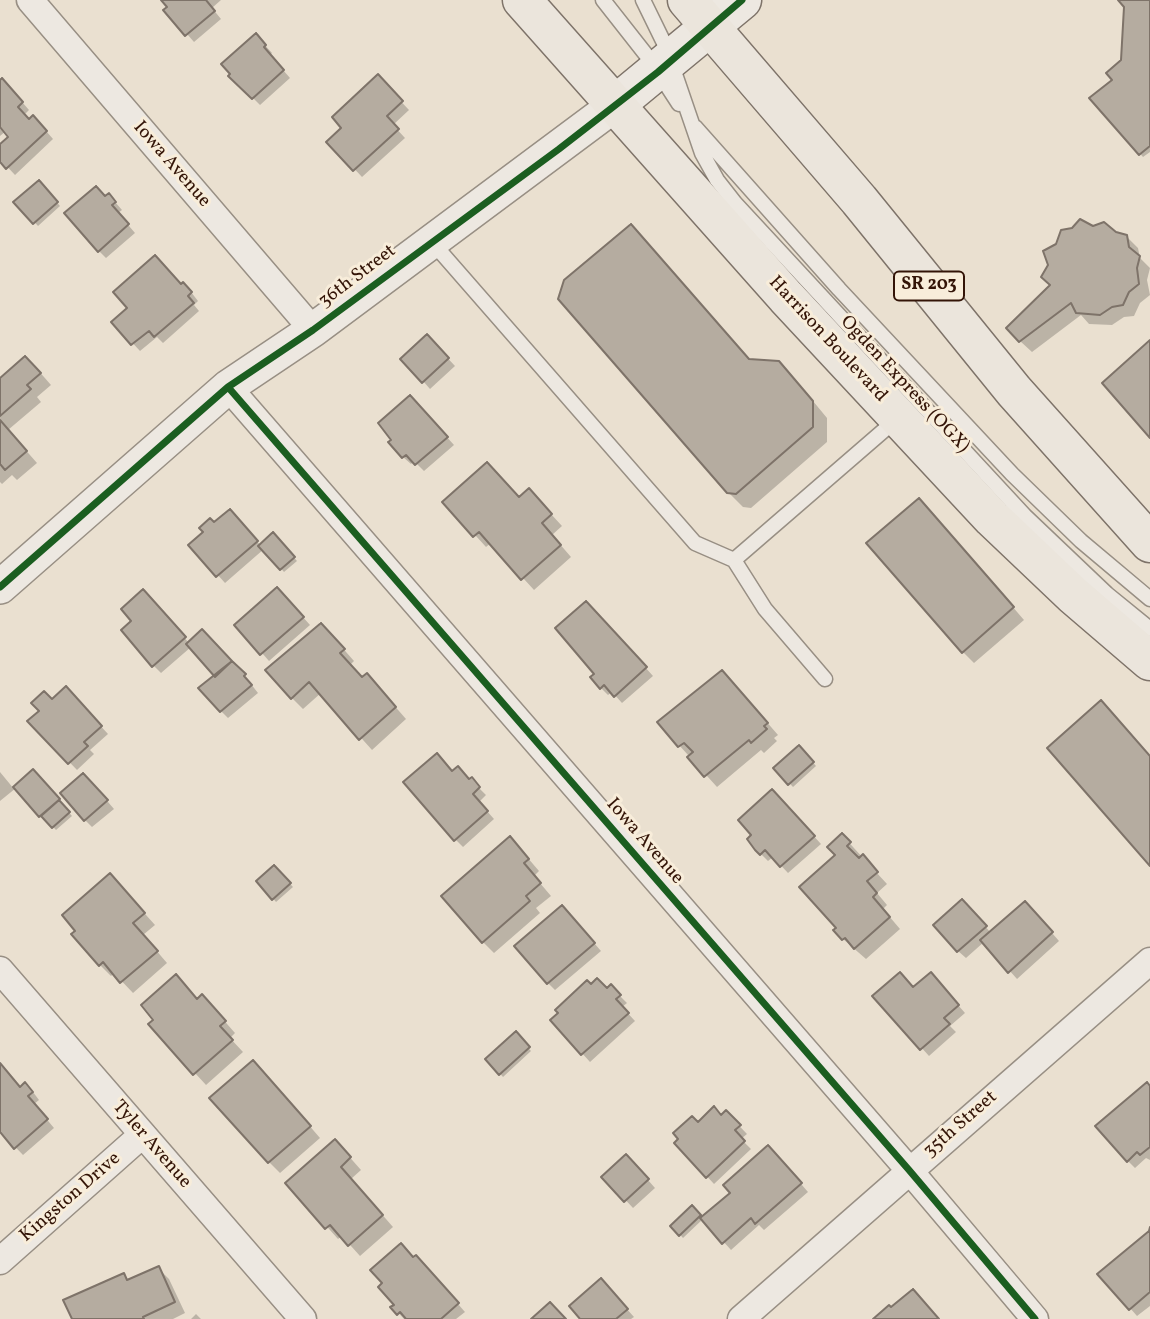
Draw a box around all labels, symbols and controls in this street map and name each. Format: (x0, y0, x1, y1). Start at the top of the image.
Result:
street label: Iowa Avenue (127, 117, 215, 213)
street label: 36th Street (315, 241, 401, 313)
street label: Harrison Boulevard (763, 272, 891, 408)
road number: SR 203 (894, 272, 964, 300)
street label: Ogden Express (OGX) (835, 312, 973, 458)
street label: Iowa Avenue (600, 794, 688, 890)
street label: 35th Street (919, 1087, 1003, 1163)
street label: Tyler Avenue (107, 1096, 195, 1194)
street label: Kingston Drive (16, 1148, 126, 1248)

